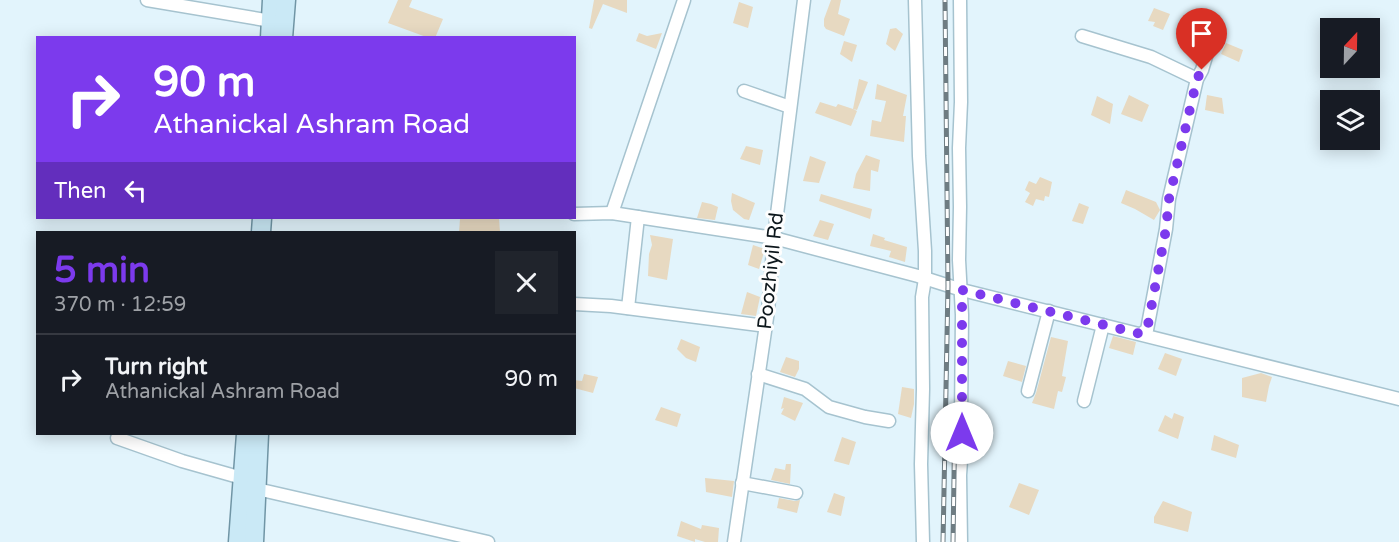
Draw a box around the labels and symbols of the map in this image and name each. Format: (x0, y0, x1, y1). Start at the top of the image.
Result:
pin (1176, 8, 1227, 70)
north arrow (1320, 18, 1380, 78)
street label: Poozhiyil Rd (753, 211, 789, 331)
position arrow (930, 401, 994, 465)

